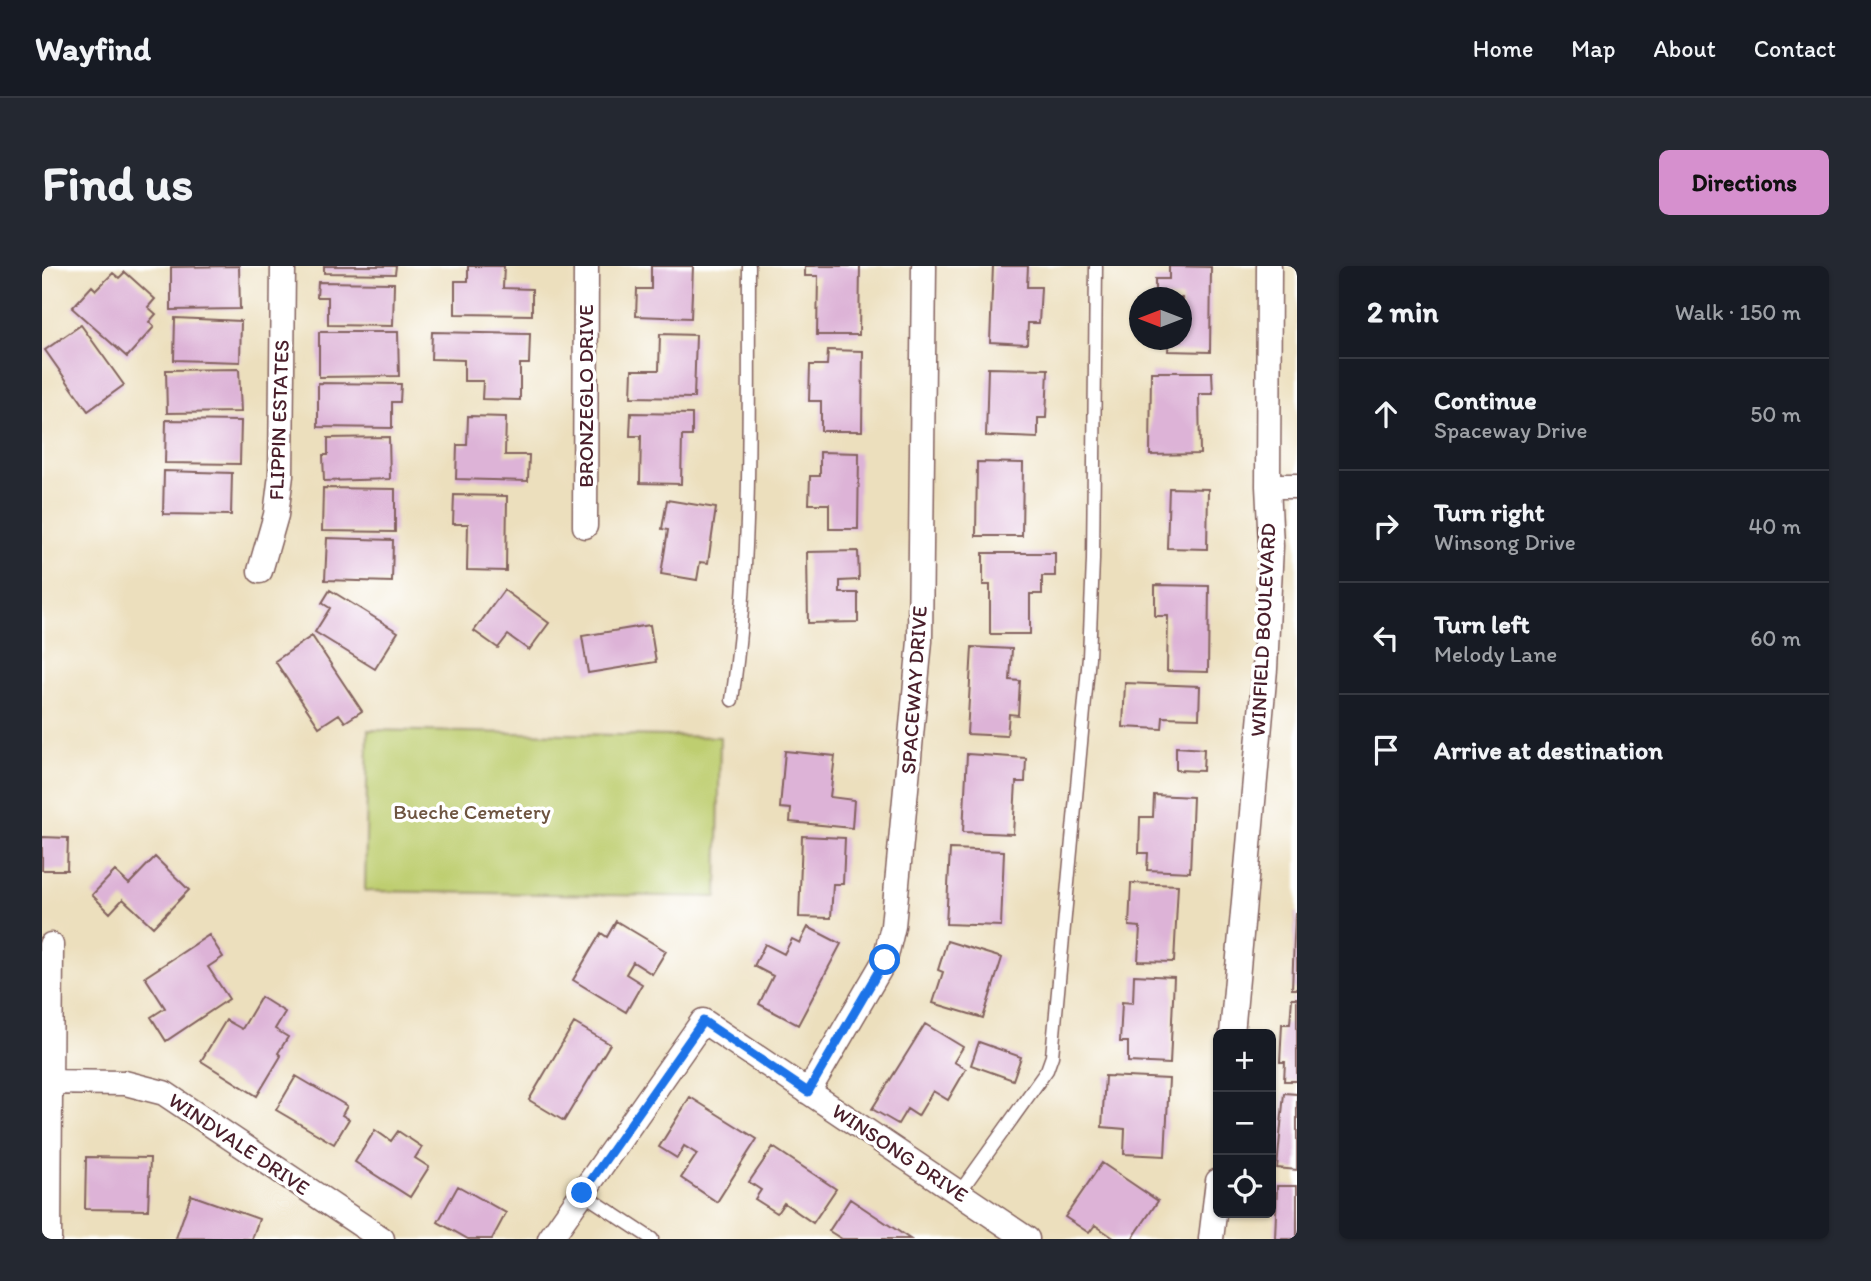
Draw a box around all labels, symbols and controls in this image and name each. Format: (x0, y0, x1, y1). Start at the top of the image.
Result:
text: Wayfind (35, 29, 151, 68)
text: Home (1473, 34, 1533, 63)
text: Map (1571, 34, 1615, 63)
text: About (1653, 34, 1716, 63)
text: Contact (1754, 34, 1836, 63)
button: Directions (1659, 150, 1829, 215)
text: Find us (42, 153, 193, 212)
north arrow (1129, 287, 1192, 350)
text: 2 min (1367, 293, 1438, 330)
text: Walk · 150 m (1675, 298, 1801, 326)
street label: BRONZEGLO DRIVE (573, 304, 598, 488)
street label: FLIPPIN ESTATES (263, 339, 294, 501)
text: Continue (1434, 384, 1537, 416)
icon: ahead (1367, 395, 1405, 433)
text: 50 m (1750, 400, 1801, 428)
text: Spaceway Drive (1434, 416, 1587, 444)
text: Turn right (1434, 496, 1545, 528)
icon: right (1367, 507, 1405, 545)
text: 40 m (1748, 512, 1801, 540)
street label: WINFIELD BOULEVARD (1244, 522, 1281, 738)
text: Winsong Drive (1434, 528, 1576, 556)
street label: SPACEWAY DRIVE (895, 605, 932, 775)
text: Turn left (1434, 608, 1530, 640)
icon: left (1367, 619, 1405, 657)
text: 60 m (1750, 624, 1801, 652)
text: Melody Lane (1434, 640, 1557, 668)
icon: arrive (1367, 731, 1405, 769)
text: Arrive at destination (1434, 734, 1663, 766)
park label: Bueche Cemetery (393, 799, 551, 824)
route start (869, 944, 900, 975)
map controls (1213, 1029, 1276, 1218)
button: + (1213, 1029, 1276, 1092)
street label: WINDVALE DRIVE (164, 1087, 315, 1200)
button: − (1213, 1092, 1276, 1155)
street label: WINSONG DRIVE (828, 1098, 973, 1207)
button: locate (1213, 1155, 1276, 1218)
route end (566, 1177, 597, 1208)

